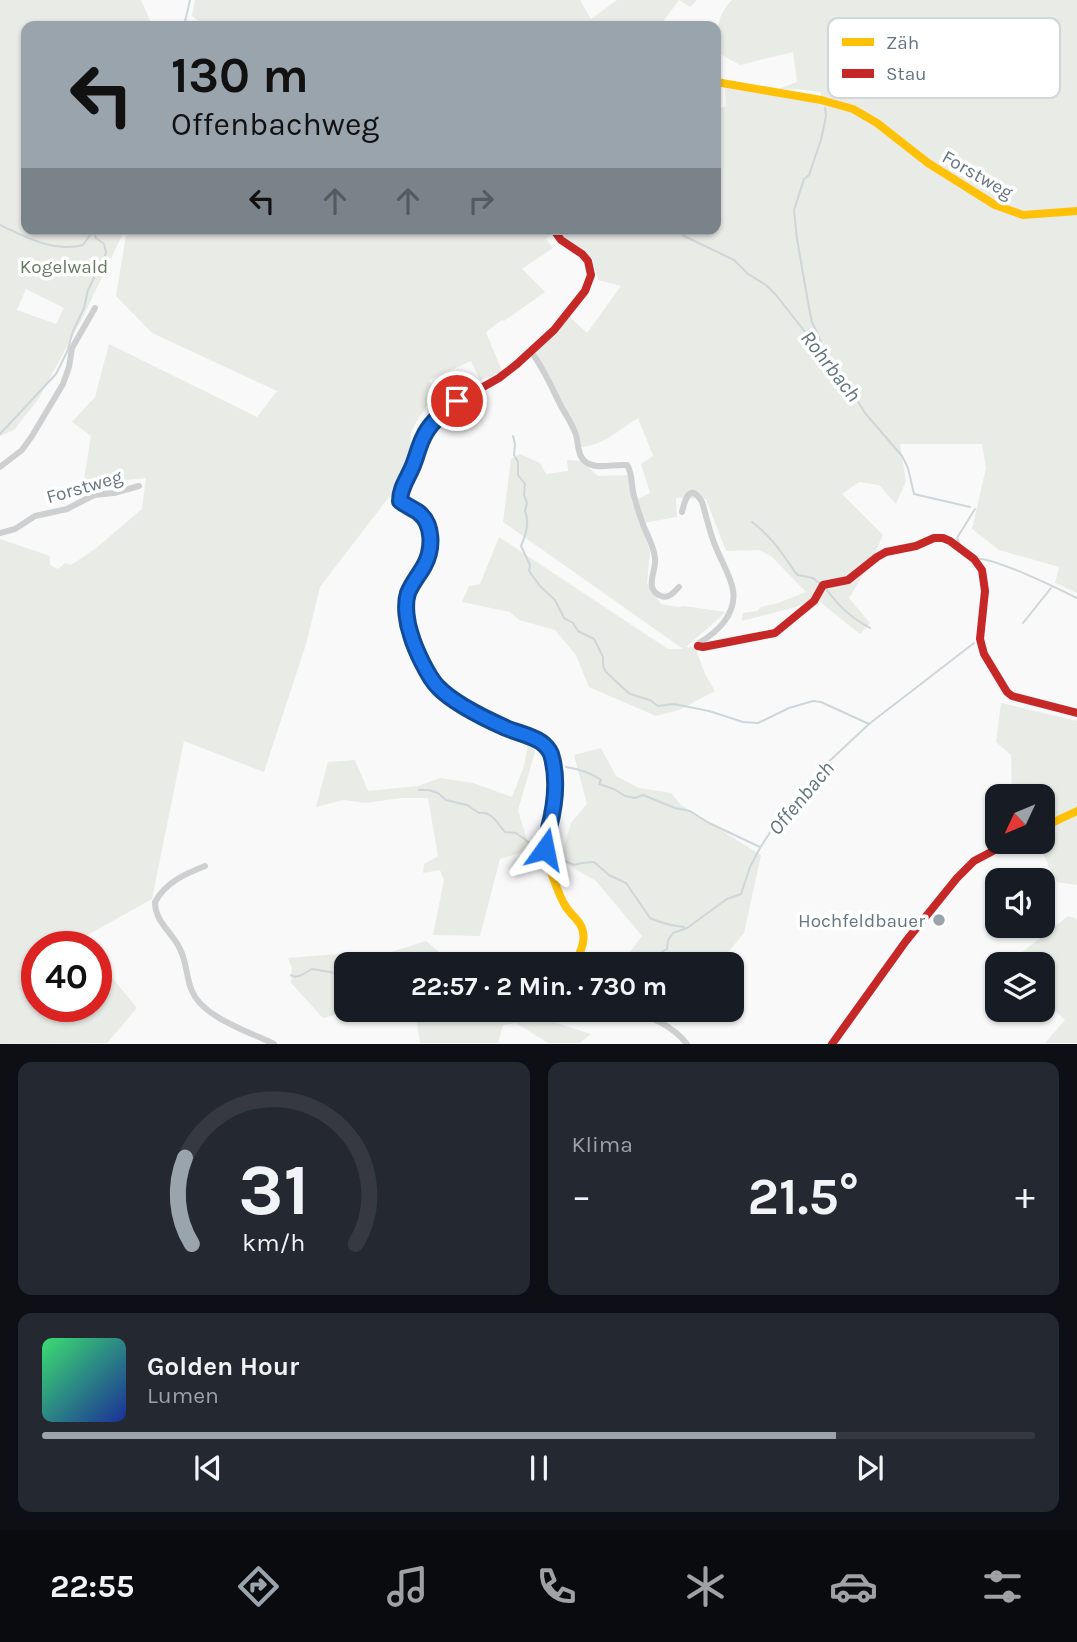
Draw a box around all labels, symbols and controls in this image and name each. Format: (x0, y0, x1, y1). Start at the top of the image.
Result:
legend (828, 18, 1060, 98)
text: Zäh (886, 32, 919, 54)
text: 130 m (171, 47, 309, 104)
icon: left (56, 49, 147, 140)
text: Stau (886, 63, 927, 85)
text: Offenbachweg (171, 106, 379, 143)
street label: Forstweg (938, 146, 1017, 204)
icon: left (243, 182, 281, 220)
icon: ahead (316, 182, 354, 220)
icon: ahead (389, 182, 427, 220)
icon: right (462, 182, 500, 220)
park label: Kogelwald (20, 256, 108, 278)
water label: Rohrbach (796, 326, 866, 406)
pin (427, 371, 487, 431)
icon: arrive (438, 382, 476, 420)
street label: Forstweg (44, 466, 125, 508)
water label: Offenbach (763, 756, 839, 840)
north arrow (985, 784, 1055, 854)
map controls (985, 784, 1055, 1022)
position arrow (508, 812, 582, 886)
button: sound (985, 868, 1055, 938)
place label: Hochfeldbauer (798, 910, 925, 932)
marker: Hochfeldbauer (931, 912, 947, 928)
speed limit sign: 40 (21, 931, 112, 1022)
button: layers (985, 952, 1055, 1022)
text: 22:57 · 2 Min. · 730 m (411, 971, 667, 1002)
text: Klima (572, 1131, 633, 1158)
text: 31 (238, 1148, 309, 1233)
text: 21.5° (747, 1166, 859, 1227)
text: − (572, 1174, 591, 1219)
text: + (1015, 1174, 1035, 1219)
text: km/h (242, 1228, 305, 1257)
text: Golden Hour (147, 1351, 299, 1382)
text: Lumen (147, 1382, 219, 1409)
icon: previous (189, 1449, 227, 1487)
icon: pause (520, 1449, 558, 1487)
icon: next (851, 1449, 889, 1487)
icon: directions (234, 1562, 283, 1611)
icon: music (383, 1562, 432, 1611)
icon: phone (532, 1562, 581, 1611)
icon: climate (681, 1562, 730, 1611)
icon: car (829, 1562, 878, 1611)
icon: filters (978, 1562, 1027, 1611)
text: 22:55 (50, 1568, 134, 1605)

